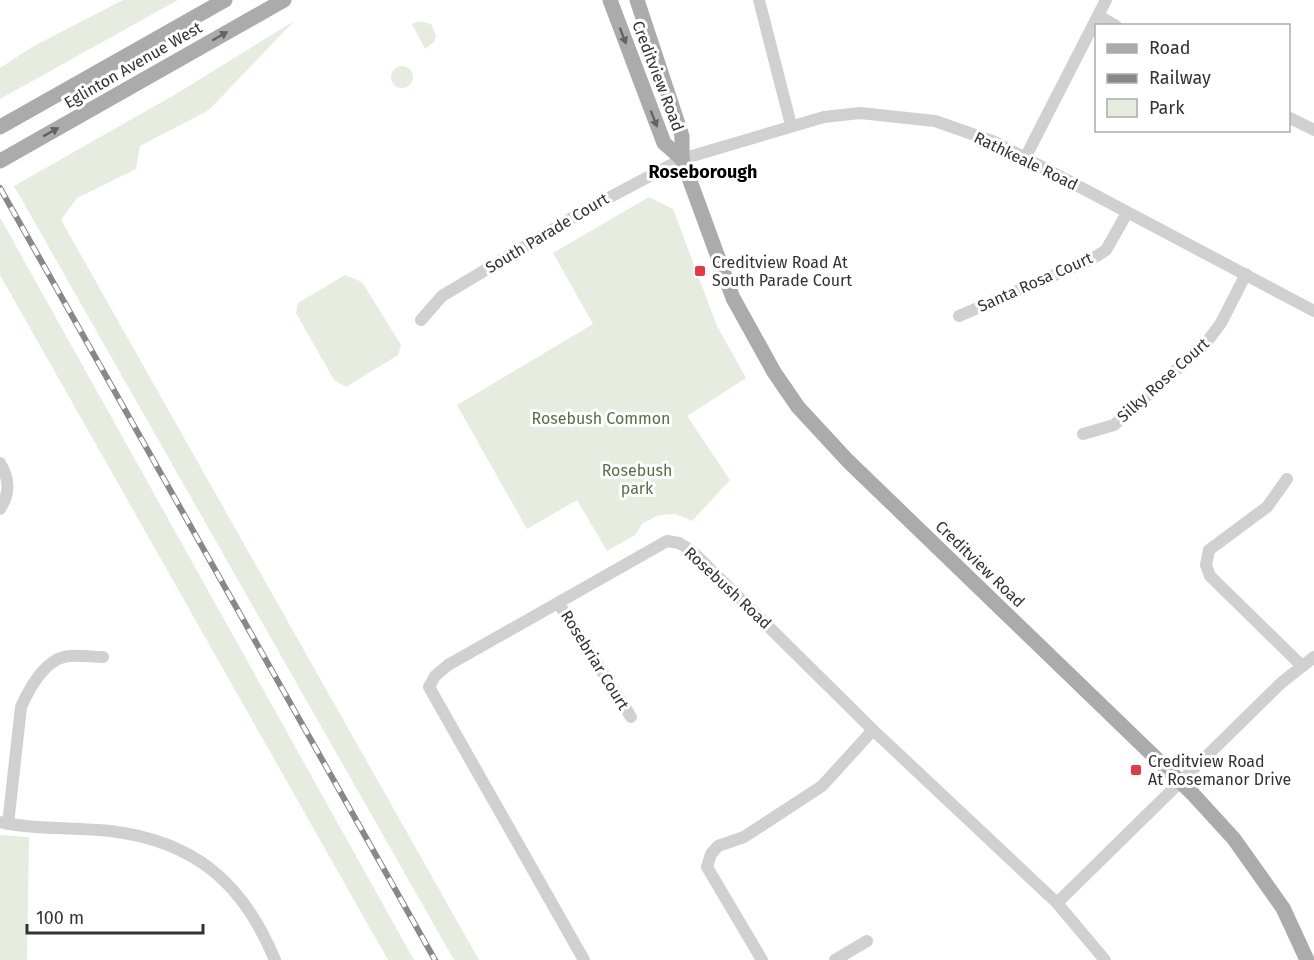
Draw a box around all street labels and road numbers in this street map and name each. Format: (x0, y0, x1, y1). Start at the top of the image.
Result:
street label: Eglinton Avenue West (61, 18, 205, 112)
street label: Creditview Road (628, 18, 688, 134)
street label: Rathkeale Road (971, 128, 1081, 194)
street label: South Parade Court (482, 189, 612, 277)
street label: Santa Rosa Court (975, 248, 1096, 316)
street label: Silky Rose Court (1113, 334, 1213, 426)
street label: Creditview Road (931, 517, 1029, 611)
street label: Rosebush Road (681, 543, 775, 633)
street label: Rosebriar Court (557, 607, 633, 713)

